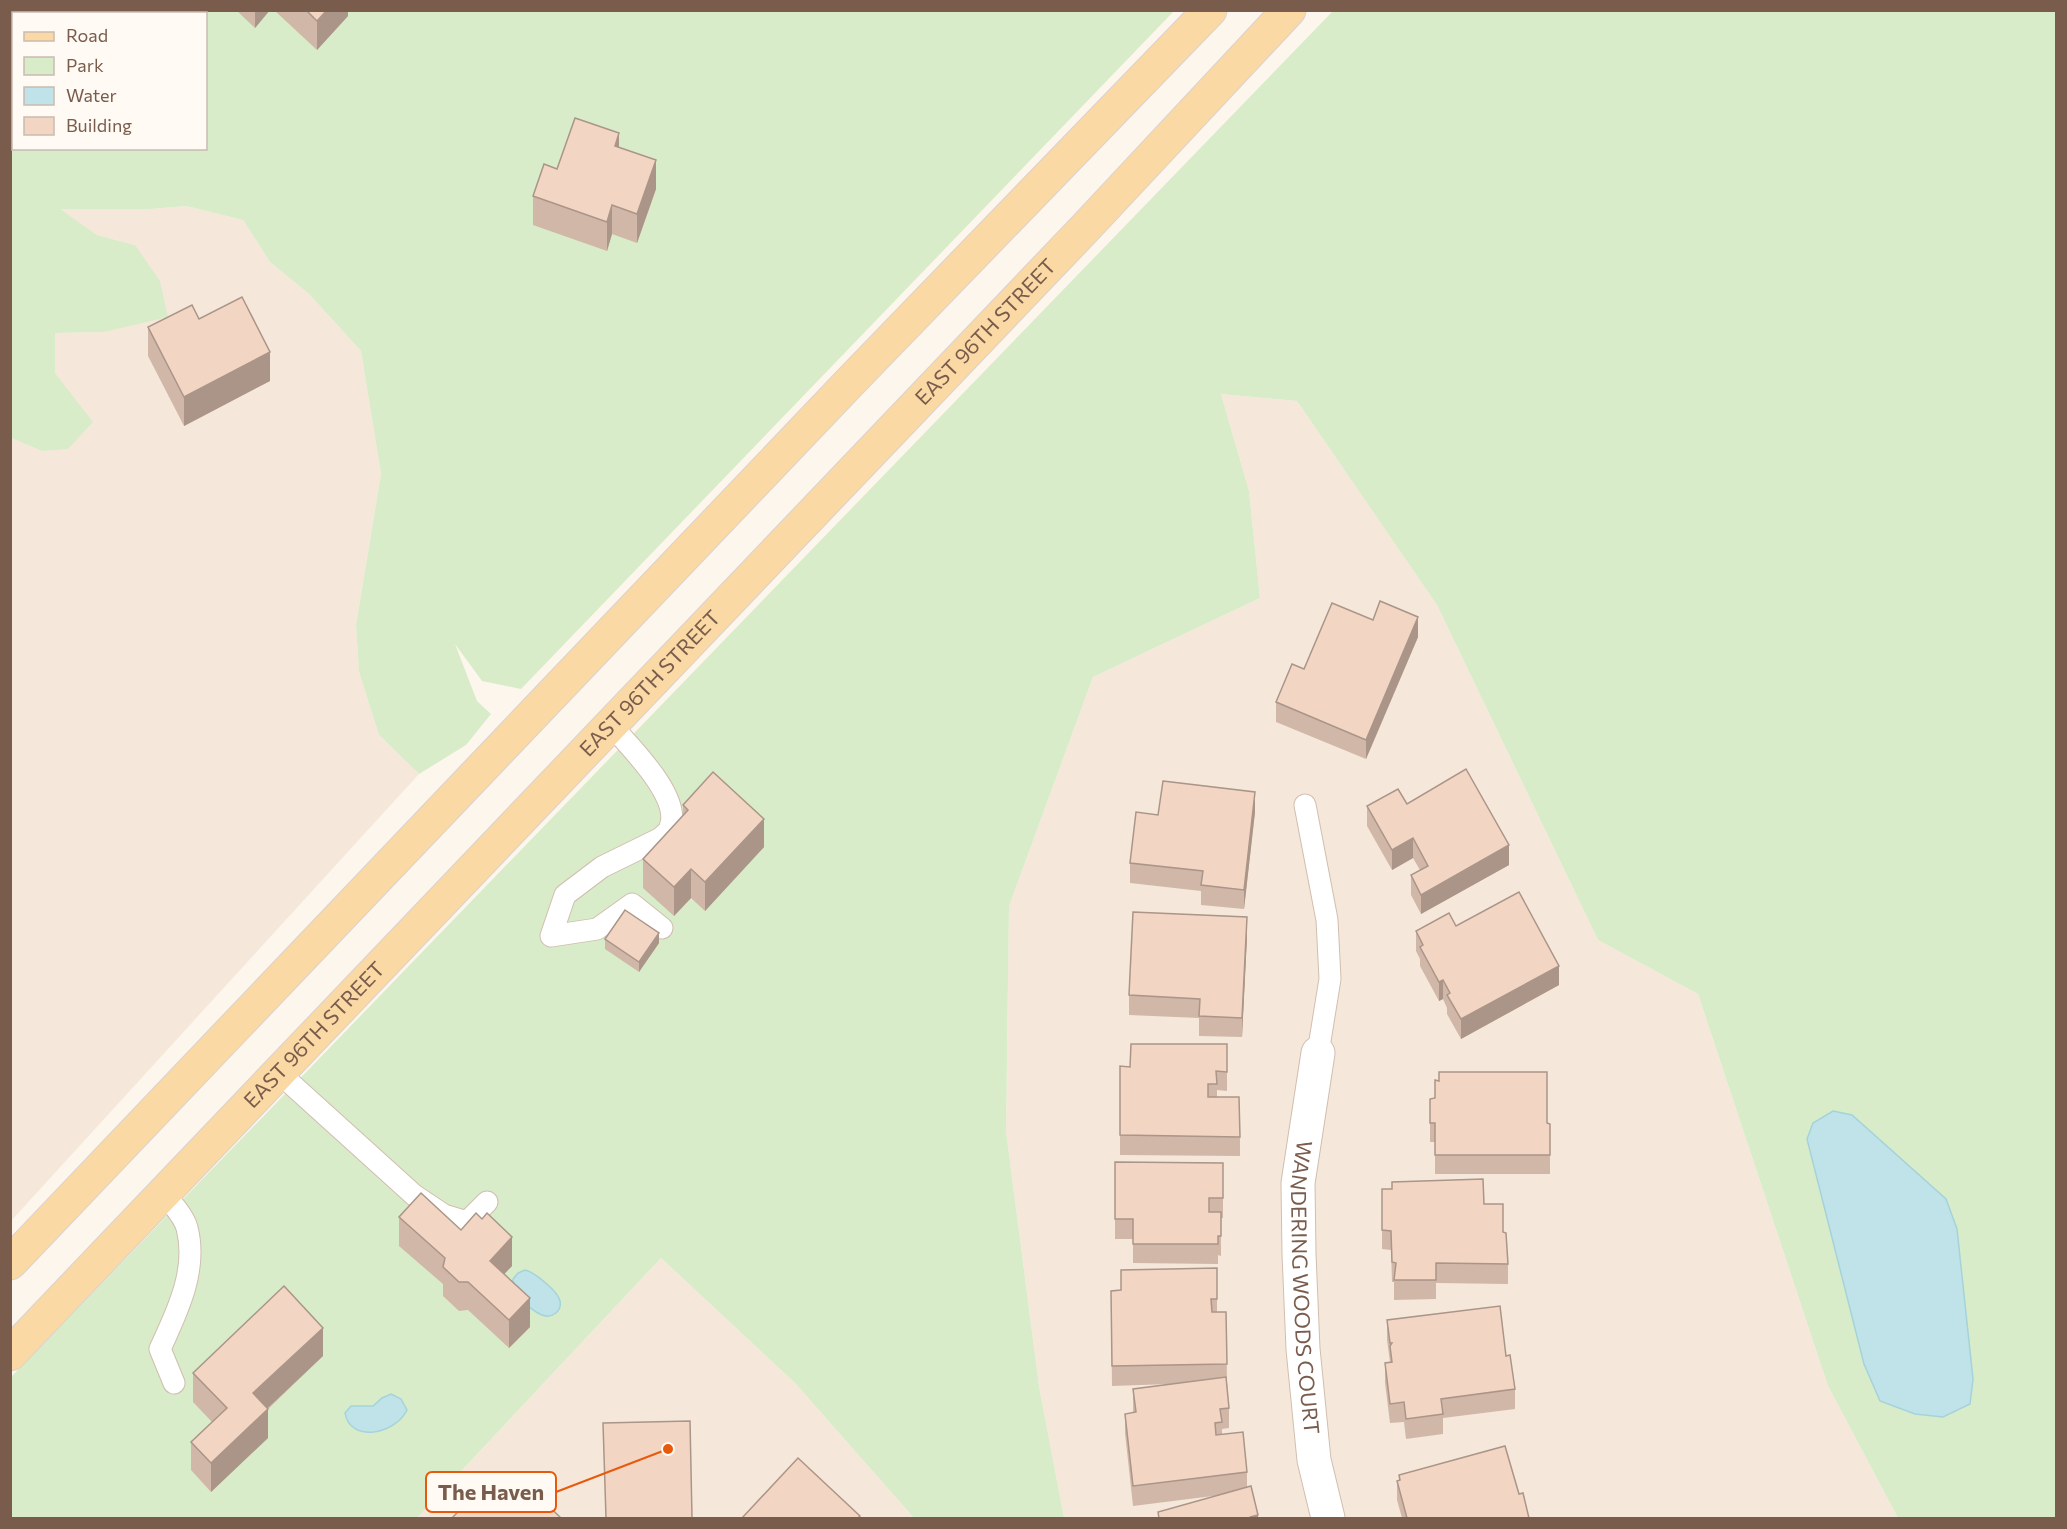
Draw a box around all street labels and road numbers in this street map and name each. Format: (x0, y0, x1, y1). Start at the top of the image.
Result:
street label: EAST 96TH STREET (909, 253, 1060, 409)
street label: EAST 96TH STREET (574, 604, 725, 761)
street label: EAST 96TH STREET (238, 956, 389, 1112)
street label: WANDERING WOODS COURT (1286, 1139, 1325, 1435)

